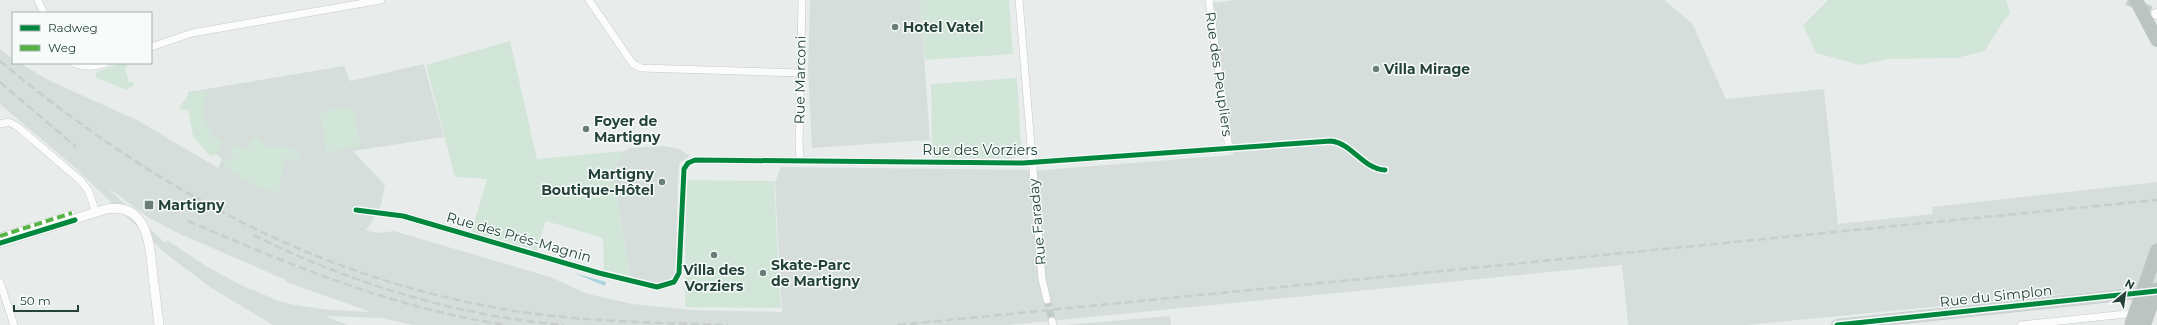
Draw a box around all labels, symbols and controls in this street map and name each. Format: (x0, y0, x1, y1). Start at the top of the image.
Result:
street label: Rue des Peupliers (1201, 10, 1237, 138)
legend (12, 12, 152, 64)
place label: Hotel Vatel (903, 18, 984, 36)
text: Radweg (48, 20, 98, 35)
marker: Hotel Vatel (890, 22, 900, 32)
street label: Rue Marconi (790, 36, 810, 124)
text: Weg (48, 40, 76, 55)
place label: Villa Mirage (1383, 60, 1470, 78)
marker: Villa Mirage (1371, 64, 1381, 74)
place label: Foyer de Martigny (594, 112, 661, 146)
marker: Foyer de Martigny (581, 124, 591, 134)
street label: Rue des Vorziers (922, 141, 1038, 159)
place label: Martigny Boutique-Hôtel (541, 165, 655, 199)
marker: Martigny Boutique-Hôtel (657, 177, 667, 187)
street label: Rue Faraday (1024, 178, 1050, 266)
place label: Martigny (158, 196, 225, 214)
marker: Martigny (143, 199, 155, 211)
street label: Rue des Prés-Magnin (445, 208, 593, 266)
marker: Villa des Vorziers (709, 250, 719, 260)
place label: Skate-Parc de Martigny (771, 256, 860, 290)
place label: Villa des Vorziers (682, 261, 745, 295)
marker: Skate-Parc de Martigny (758, 268, 768, 278)
north arrow (2105, 273, 2145, 313)
text: N (2123, 276, 2137, 293)
street label: Rue du Simplon (1939, 281, 2053, 311)
scale bar (14, 287, 78, 313)
text: 50 m (20, 293, 51, 308)

